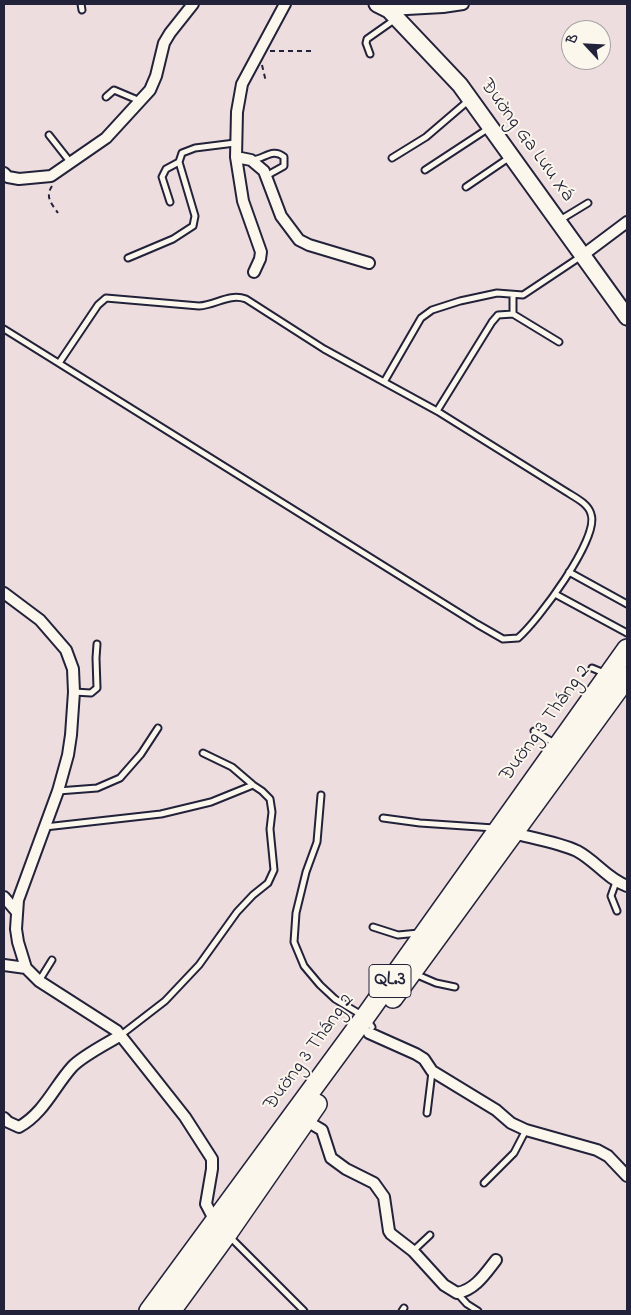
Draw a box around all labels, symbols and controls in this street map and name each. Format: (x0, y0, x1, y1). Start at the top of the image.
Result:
north arrow (561, 20, 611, 70)
text: B (561, 30, 584, 48)
street label: Đường Ga Lưu Xá (474, 75, 578, 207)
street label: Đường 3 Tháng 2 (496, 661, 596, 787)
road number: QL.3 (369, 964, 411, 998)
street label: Đường 3 Tháng 2 (260, 990, 360, 1116)

